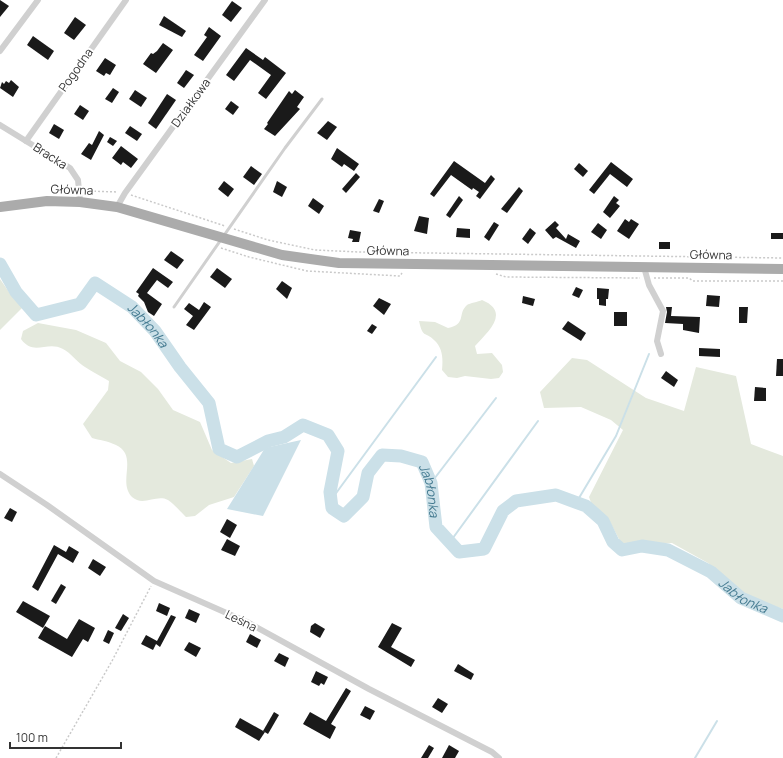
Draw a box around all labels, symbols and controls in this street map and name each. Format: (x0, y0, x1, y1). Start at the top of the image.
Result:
street label: Pogodna (54, 45, 97, 95)
street label: Działkowa (167, 75, 214, 131)
street label: Bracka (30, 138, 71, 173)
street label: Główna (50, 180, 94, 199)
street label: Główna (367, 242, 409, 259)
street label: Główna (690, 246, 732, 263)
water label: Jabłonka (124, 298, 173, 352)
water label: Jabłonka (415, 461, 444, 519)
water label: Jabłonka (715, 574, 771, 618)
street label: Leśna (223, 606, 260, 635)
scale bar (10, 724, 121, 750)
text: 100 m (16, 729, 48, 746)

